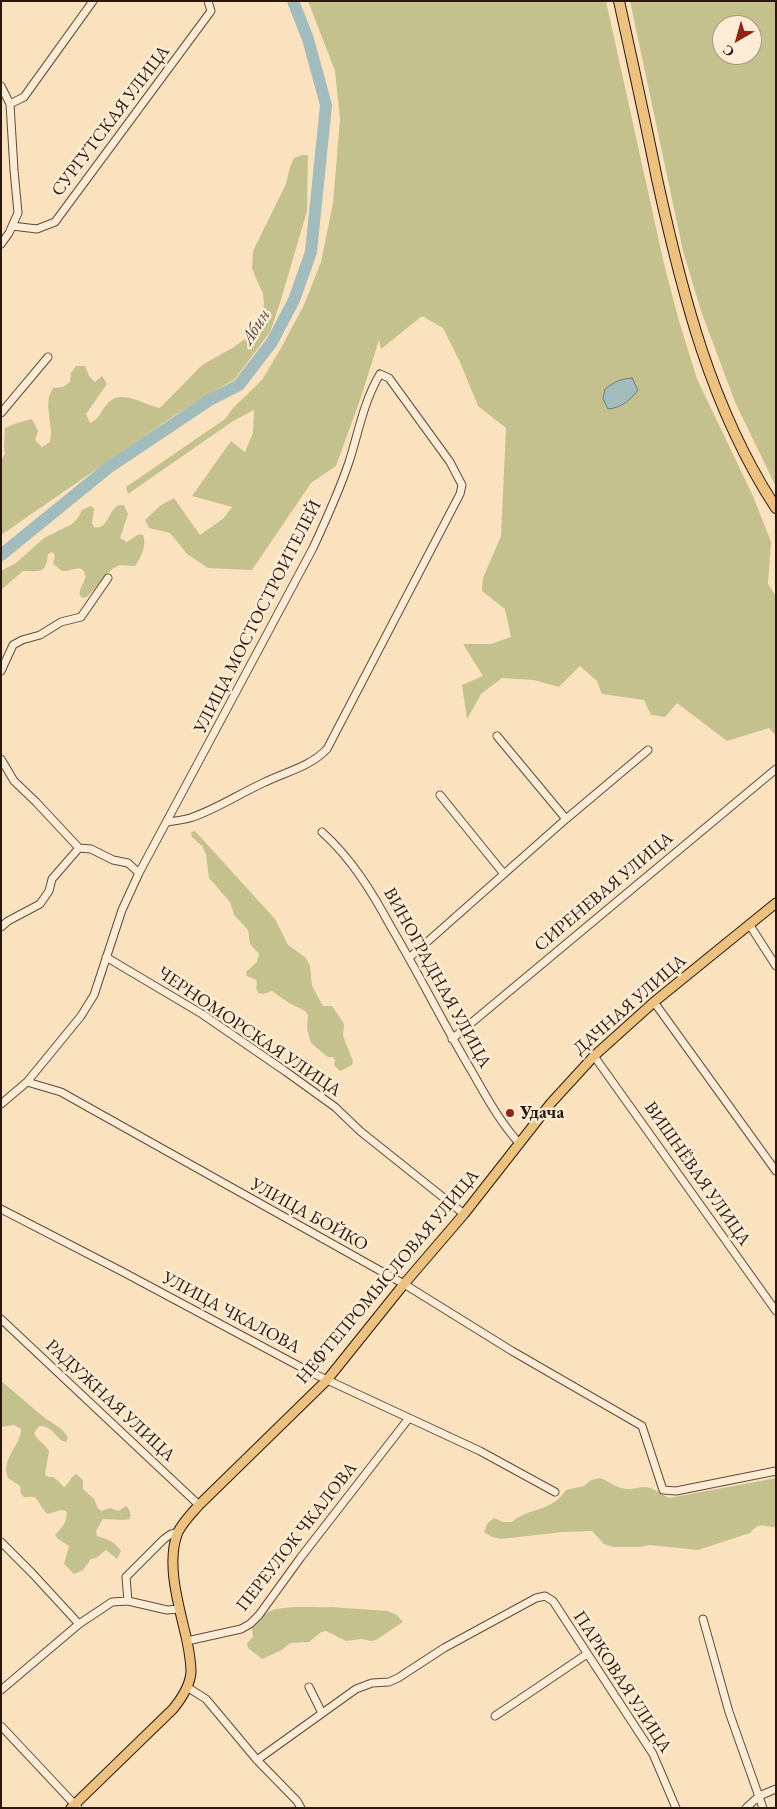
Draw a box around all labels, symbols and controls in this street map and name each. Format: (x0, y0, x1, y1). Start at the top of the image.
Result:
north arrow (712, 15, 762, 65)
street label: СУРГУТСКАЯ УЛИЦА (47, 41, 175, 201)
text: С (719, 41, 738, 61)
water label: Абин (236, 305, 276, 349)
street label: УЛИЦА МОСТОСТРОИТЕЛЕЙ (190, 497, 326, 737)
street label: СИРЕНЕВАЯ УЛИЦА (530, 828, 678, 956)
street label: ВИНОГРАДНАЯ УЛИЦА (378, 884, 496, 1072)
street label: ДАЧНАЯ УЛИЦА (569, 950, 691, 1060)
street label: ЧЕРНОМОРСКАЯ УЛИЦА (153, 962, 345, 1102)
street label: ВИШНЁВАЯ УЛИЦА (639, 1098, 755, 1250)
place label: Удача (520, 1102, 564, 1124)
marker: Удача (504, 1107, 516, 1119)
street label: НЕФТЕПРОМЫСЛОВАЯ УЛИЦА (292, 1165, 484, 1389)
street label: УЛИЦА БОЙКО (246, 1174, 372, 1256)
street label: УЛИЦА ЧКАЛОВА (158, 1267, 304, 1359)
street label: РАДУЖНАЯ УЛИЦА (41, 1335, 179, 1467)
street label: ПЕРЕУЛОК ЧКАЛОВА (232, 1458, 362, 1616)
street label: ПАРКОВАЯ УЛИЦА (568, 1607, 676, 1757)

